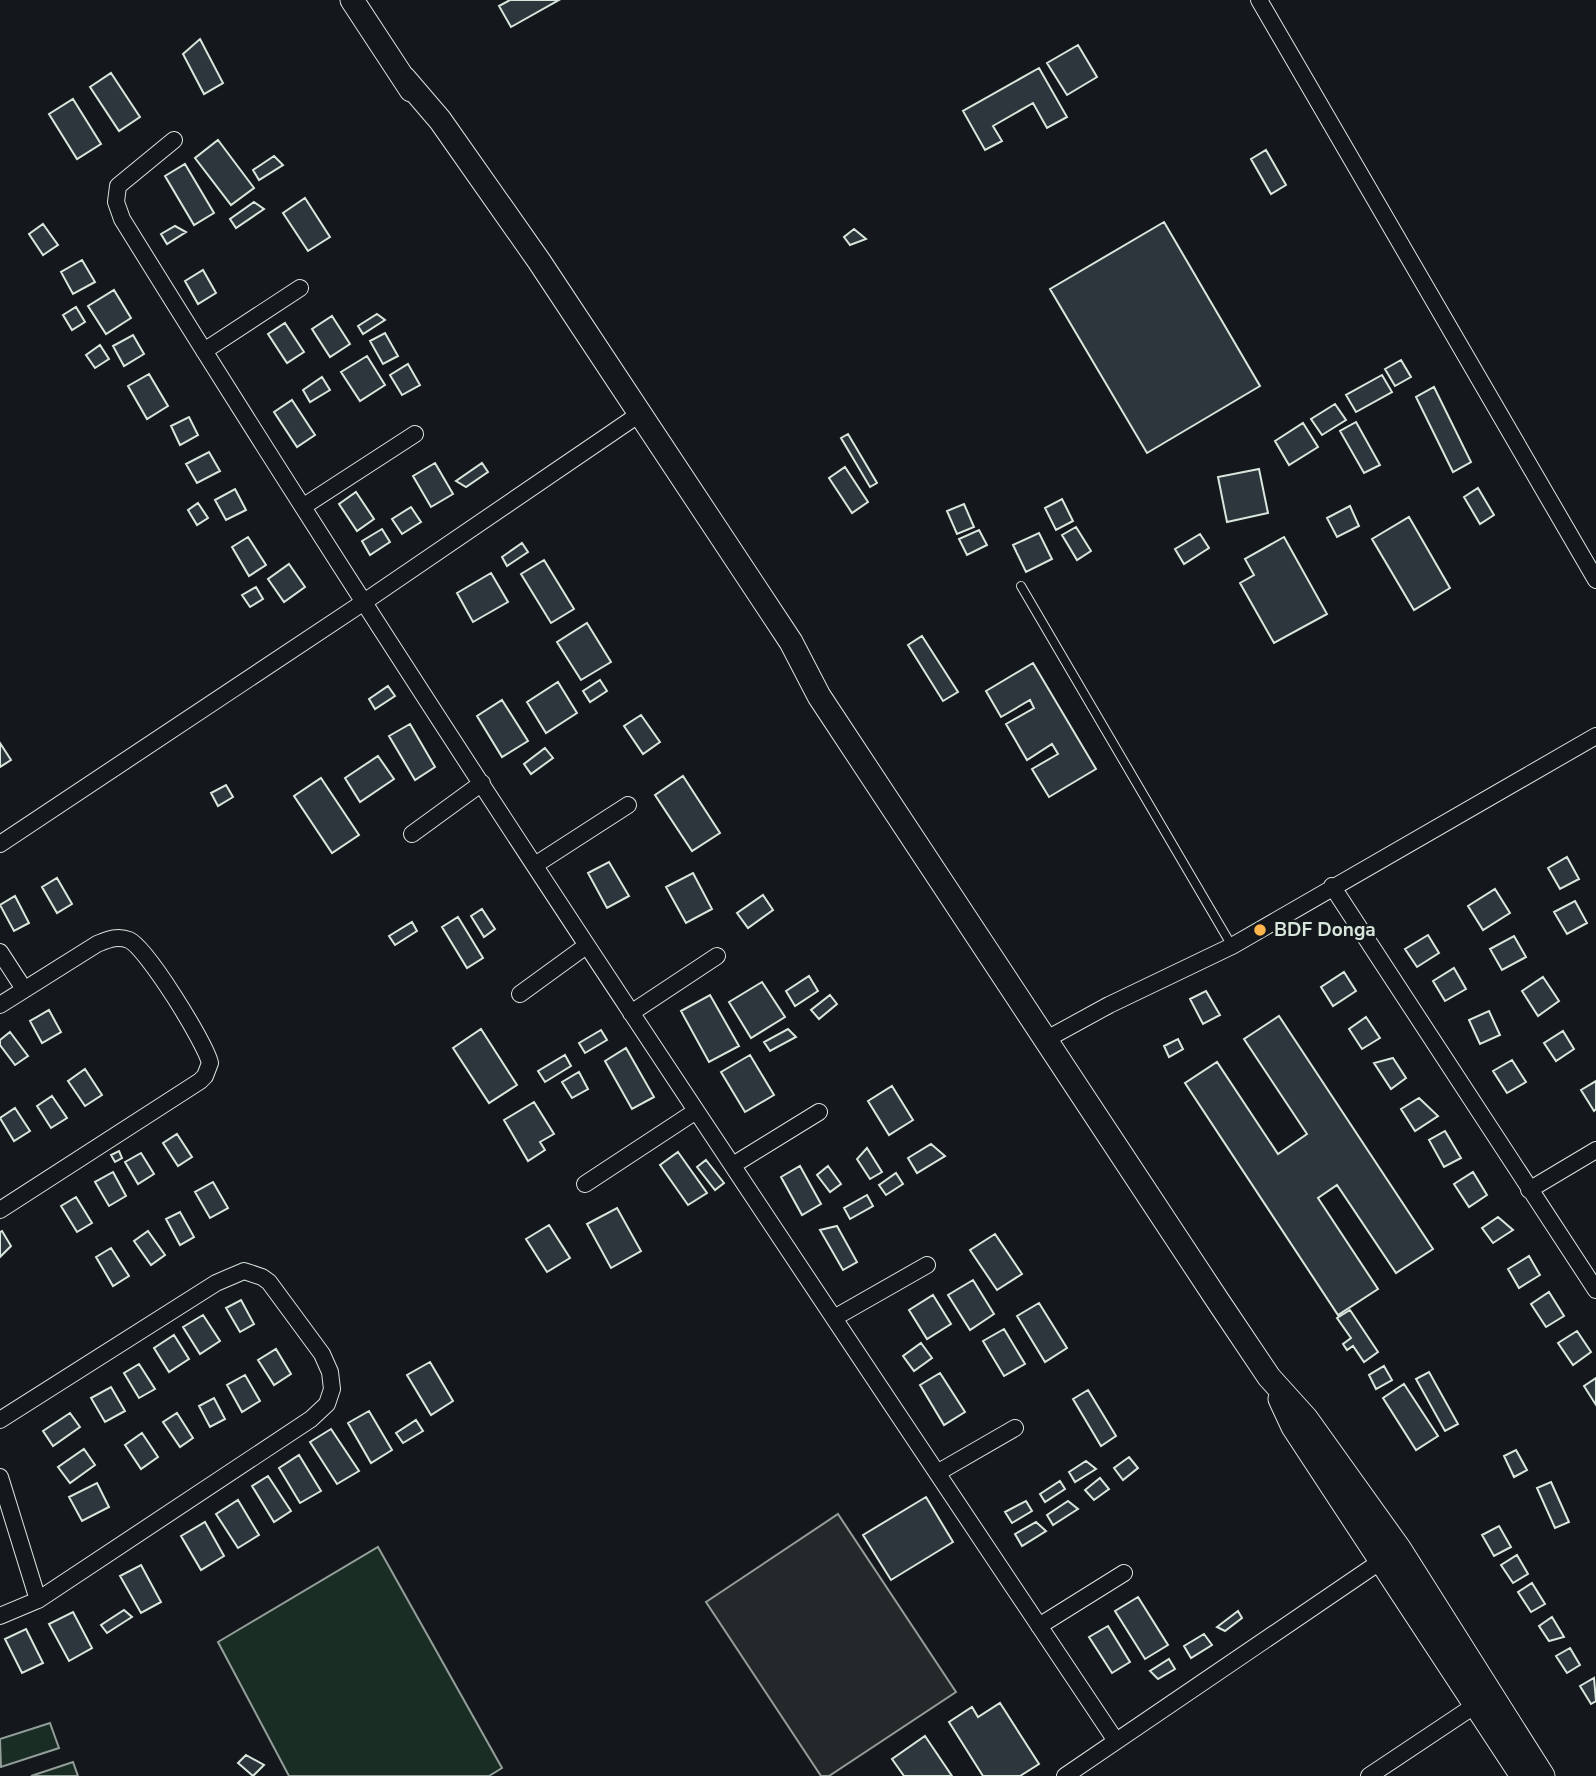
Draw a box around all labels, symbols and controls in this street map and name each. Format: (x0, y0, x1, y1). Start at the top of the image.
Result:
place label: BDF Donga (1274, 917, 1376, 943)
marker: BDF Donga (1252, 922, 1268, 938)

